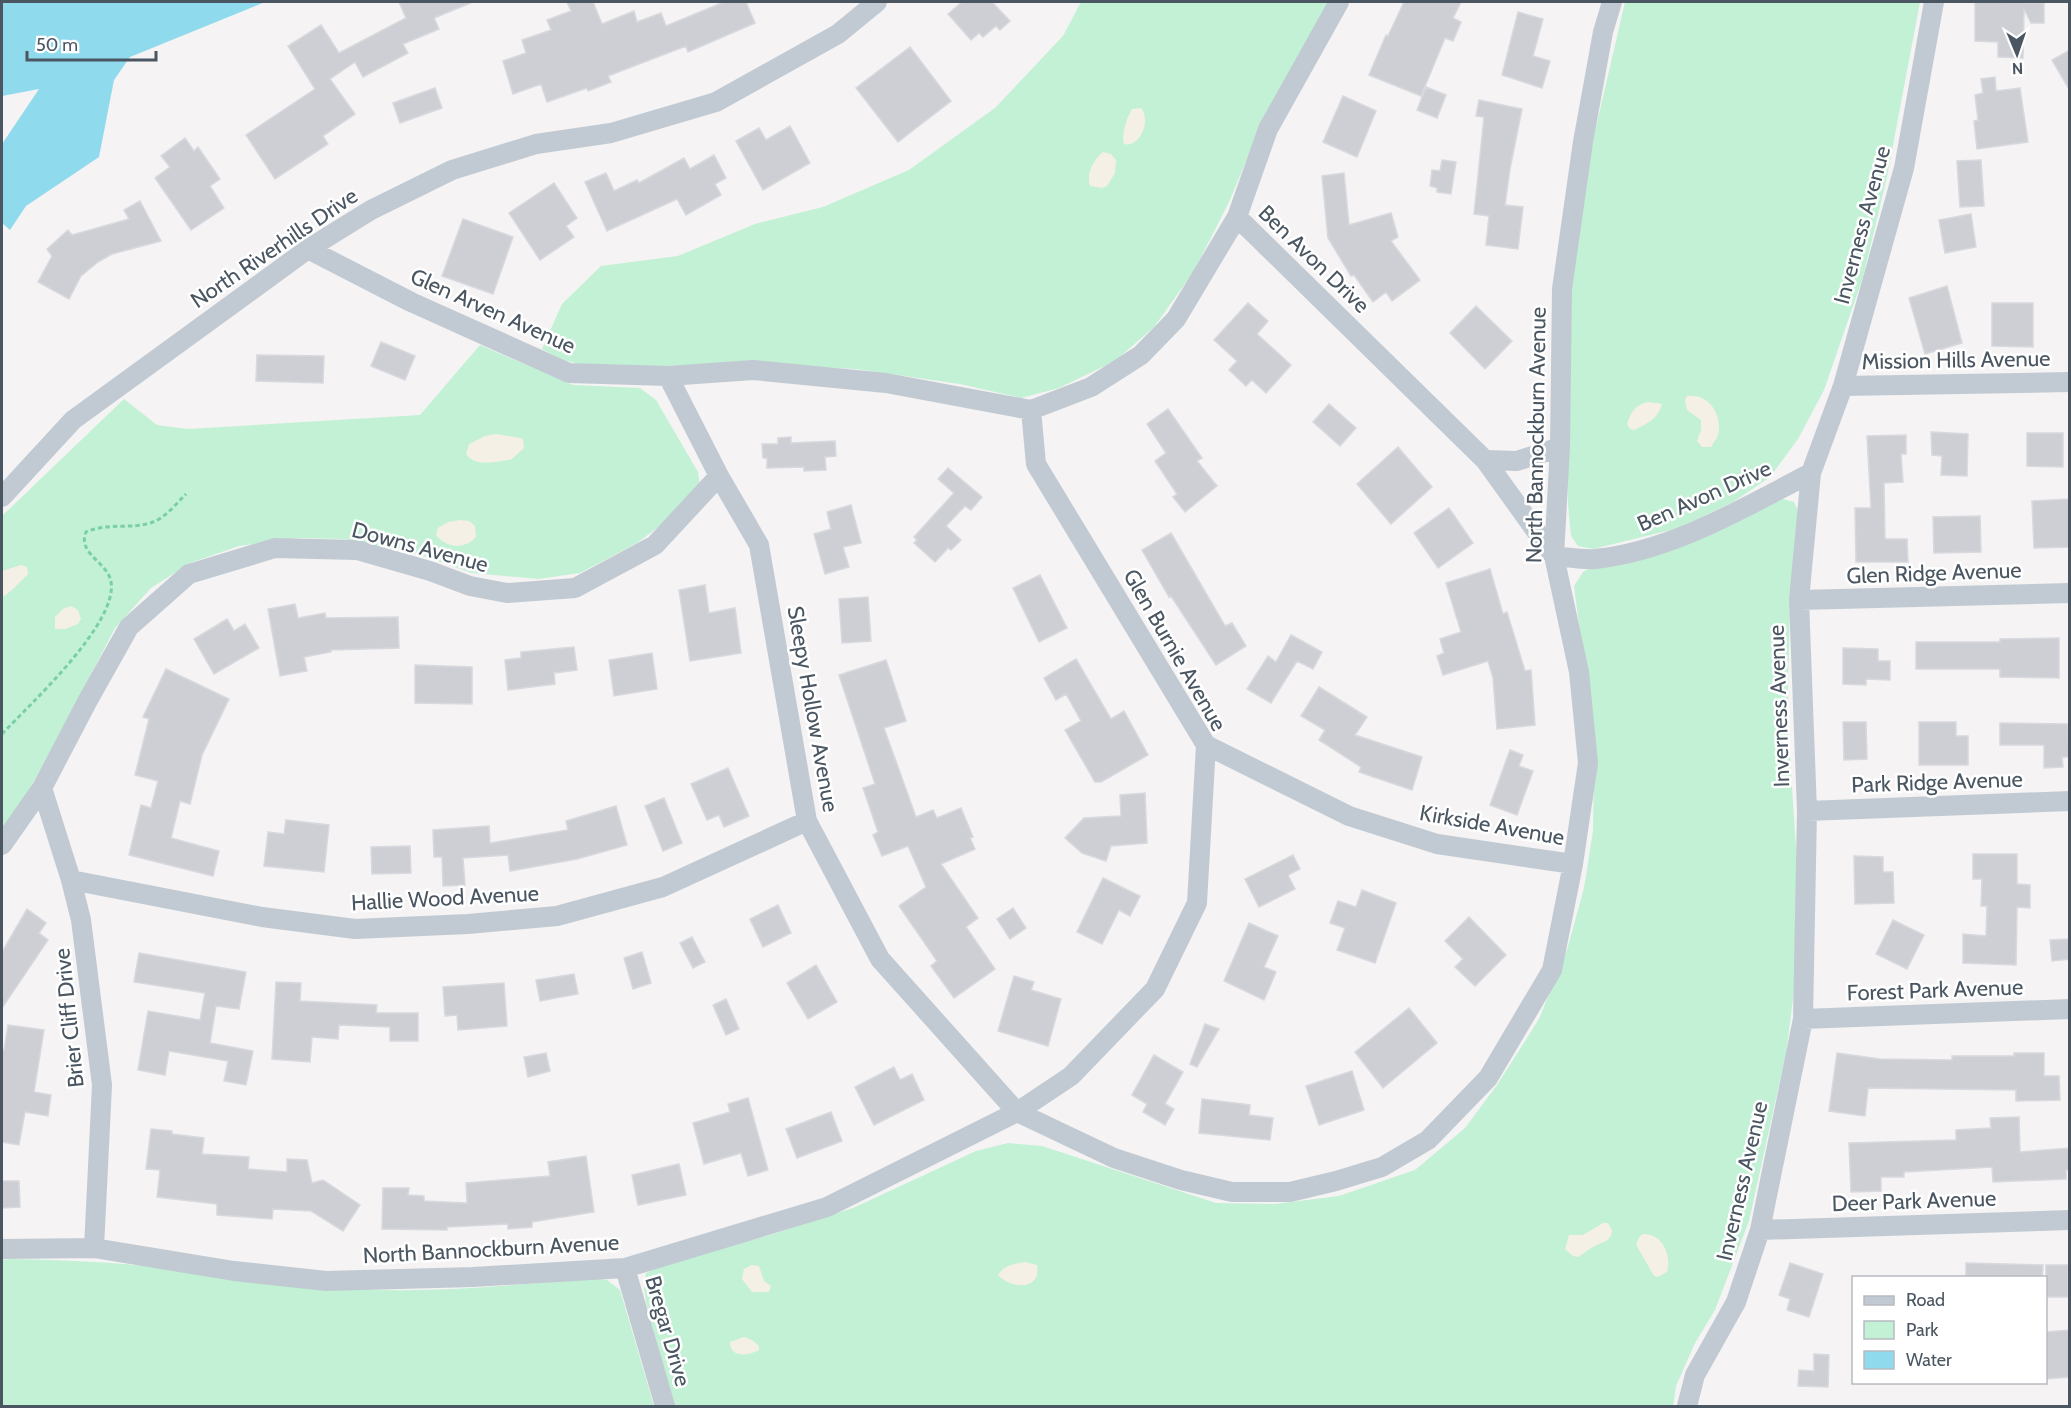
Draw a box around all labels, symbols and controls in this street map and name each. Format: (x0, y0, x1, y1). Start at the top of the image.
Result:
scale bar (27, 24, 156, 62)
north arrow (1987, 24, 2047, 84)
text: 50 m (36, 34, 78, 56)
text: N (2012, 59, 2023, 78)
street label: Inverness Avenue (1828, 143, 1896, 307)
street label: North Riverhills Drive (185, 182, 363, 314)
street label: Ben Avon Drive (1253, 199, 1375, 319)
street label: Glen Arven Avenue (406, 263, 580, 359)
street label: North Bannockburn Avenue (1520, 307, 1552, 563)
street label: Mission Hills Avenue (1861, 345, 2051, 375)
street label: Ben Avon Drive (1633, 454, 1775, 538)
street label: Downs Avenue (349, 516, 491, 578)
street label: Glen Ridge Avenue (1846, 556, 2022, 590)
street label: Glen Burnie Avenue (1118, 564, 1232, 736)
street label: Sleepy Hollow Avenue (782, 604, 844, 814)
street label: Inverness Avenue (1763, 624, 1795, 788)
street label: Park Ridge Avenue (1851, 766, 2023, 798)
street label: Kirkside Avenue (1418, 799, 1566, 851)
street label: Hallie Wood Avenue (350, 880, 540, 916)
street label: Brier Cliff Drive (48, 947, 90, 1089)
street label: Forest Park Avenue (1846, 973, 2024, 1007)
street label: Inverness Avenue (1711, 1099, 1773, 1263)
street label: Deer Park Avenue (1831, 1185, 1997, 1217)
street label: North Bannockburn Avenue (362, 1229, 620, 1269)
street label: Bregar Drive (639, 1273, 697, 1389)
legend (1852, 1276, 2047, 1384)
text: Road (1906, 1289, 1945, 1311)
text: Park (1906, 1319, 1939, 1341)
text: Water (1906, 1349, 1952, 1371)

